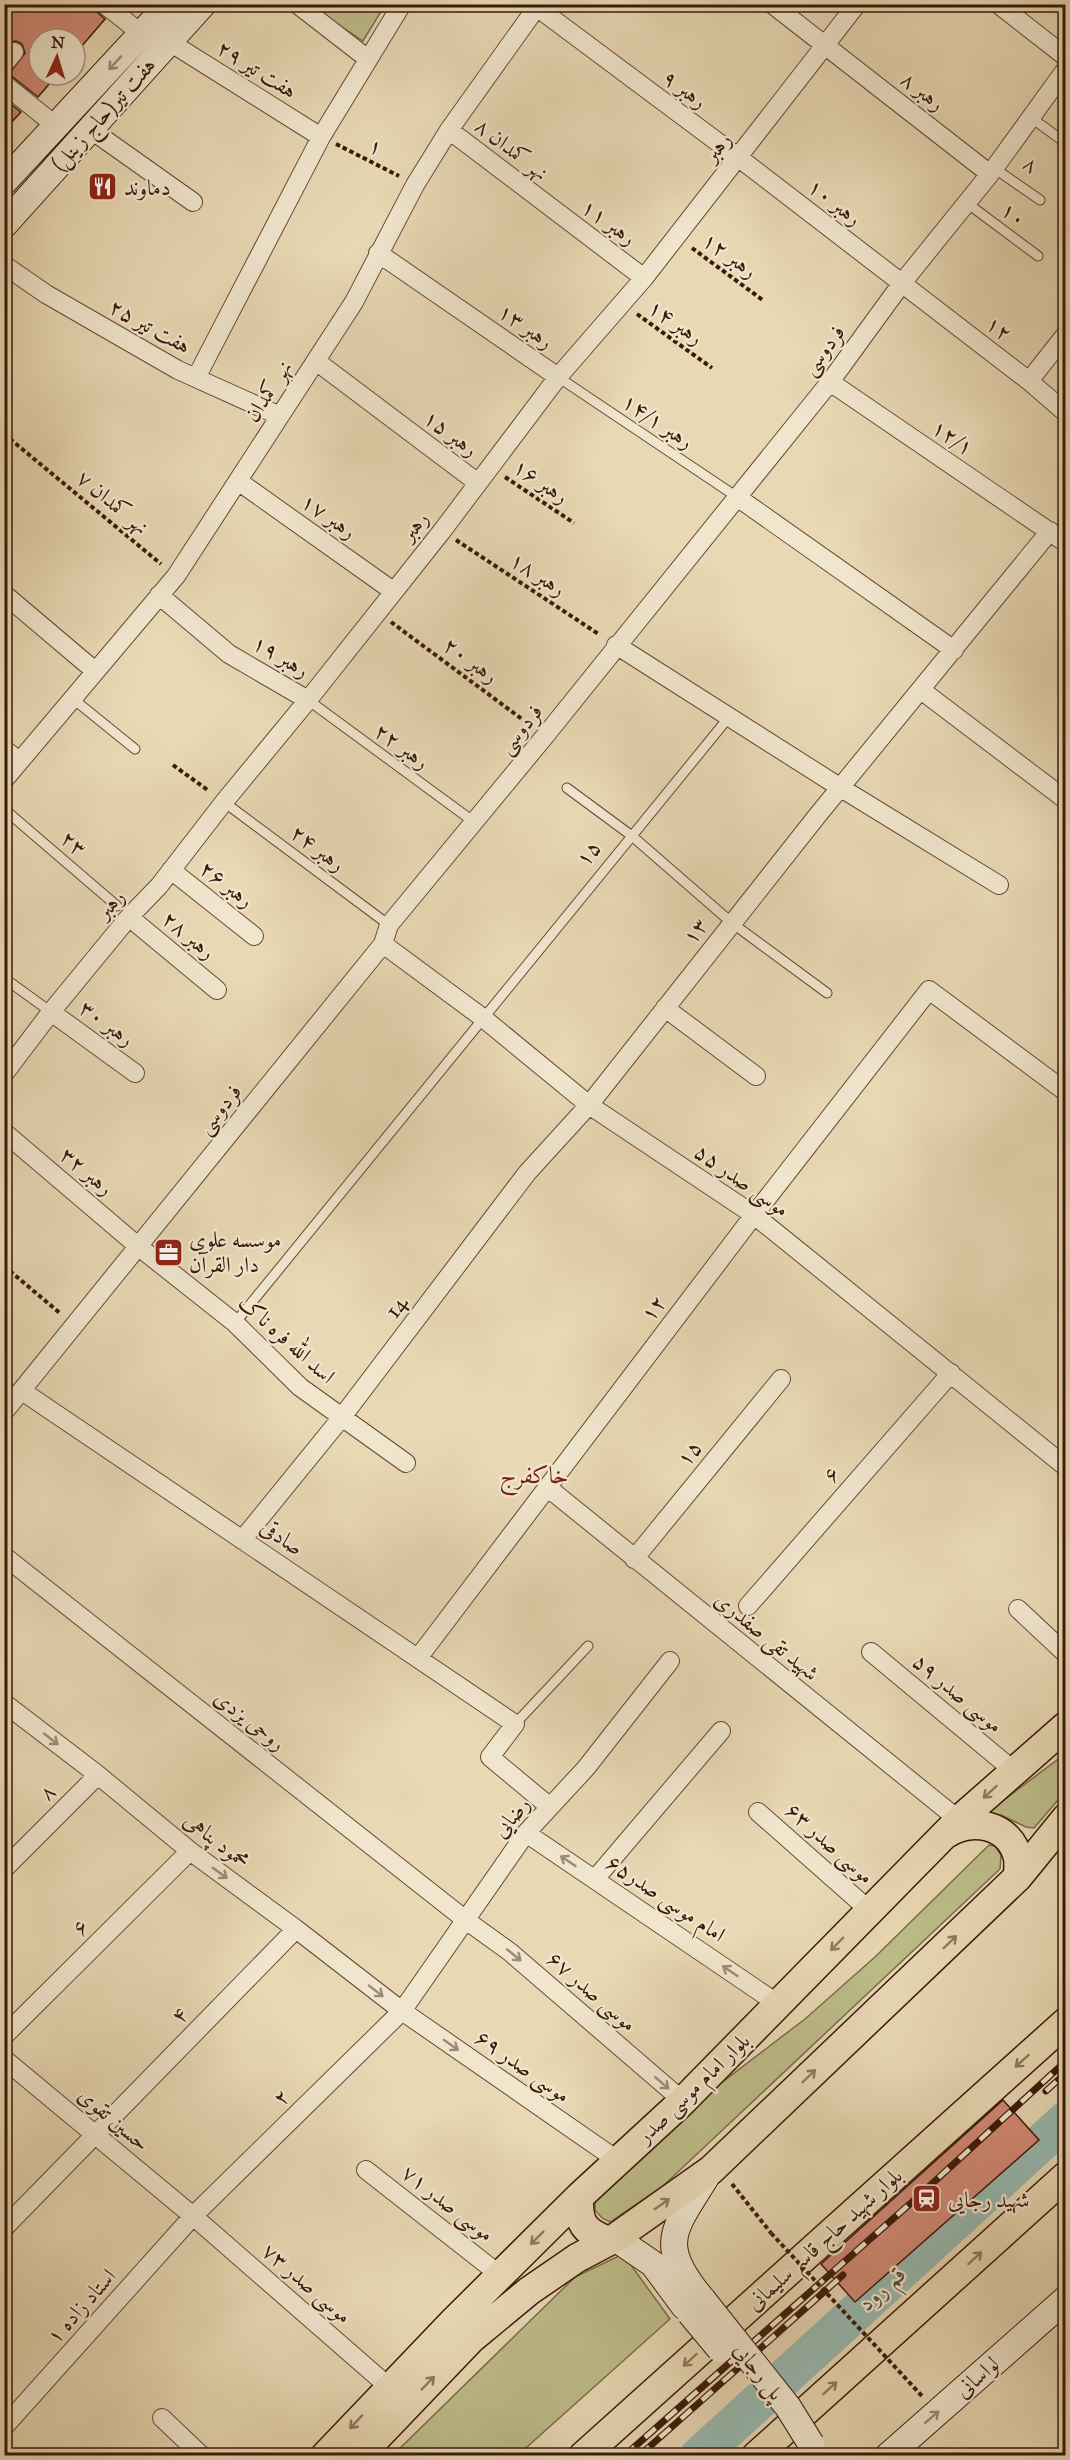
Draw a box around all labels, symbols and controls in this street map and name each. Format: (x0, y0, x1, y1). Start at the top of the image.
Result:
north arrow (27, 27, 87, 87)
text: N (51, 33, 66, 53)
street label: هفت تیر ۲۹ (212, 34, 302, 104)
street label: هفت تیر(حاج زینل) (45, 52, 166, 180)
one-way arrow (108, 55, 122, 70)
street label: رهبر ۹ (657, 64, 713, 114)
street label: رهبر ۸ (896, 65, 950, 117)
street label: نهر کمدان ۸ (469, 112, 554, 187)
street label: رهبر (696, 127, 737, 169)
street label: ۱ (364, 131, 388, 161)
street label: ۸ (1018, 149, 1044, 179)
restaurant icon: دماوند (87, 171, 119, 203)
street label: رهبر ۱۰ (803, 172, 867, 232)
place label: دماوند (124, 174, 171, 201)
street label: رهبر ۱۱ (576, 193, 642, 251)
street label: ۱۰ (996, 195, 1032, 233)
street label: رهبر ۱۲ (697, 226, 763, 284)
street label: هفت تیر ۲۵ (104, 293, 196, 359)
street label: رهبر ۱۴ (643, 293, 709, 351)
street label: رهبر ۱۳ (493, 297, 559, 355)
street label: ۱۲ (981, 309, 1017, 347)
street label: فردوسی (795, 319, 852, 382)
street label: نهر کمدان (238, 355, 299, 428)
street label: رهبر ۱۴/۱ (617, 387, 699, 455)
street label: رهبر ۱۵ (418, 404, 484, 462)
street label: ۱۲/۱ (927, 413, 979, 461)
street label: رهبر ۱۶ (508, 453, 574, 509)
street label: نهر کمدان ۷ (71, 464, 155, 541)
street label: رهبر ۱۷ (296, 487, 362, 545)
street label: رهبر (393, 506, 434, 548)
street label: رهبر ۱۸ (505, 546, 571, 602)
street label: رهبر ۱۹ (248, 629, 314, 683)
street label: رهبر ۲۰ (438, 631, 504, 689)
street label: فردوسی (492, 699, 550, 761)
street label: رهبر ۲۲ (369, 717, 435, 775)
street label: رهبر ۲۴ (285, 819, 351, 877)
street label: ۲۳ (55, 824, 93, 862)
street label: ۱۵ (569, 834, 607, 872)
street label: رهبر ۲۶ (195, 854, 259, 914)
street label: رهبر (88, 884, 130, 926)
street label: رهبر ۲۸ (157, 905, 221, 965)
street label: ۱۳ (676, 913, 714, 949)
street label: رهبر ۳۰ (74, 994, 140, 1052)
street label: فردوسی (191, 1079, 249, 1141)
street label: موسی صدر ۵۵ (688, 1138, 795, 1224)
street label: رهبر ۳۲ (55, 1141, 119, 1201)
place label: موسسه علوی دار القرآن (189, 1226, 281, 1279)
office icon: موسسه علوی دار القرآن (152, 1236, 184, 1268)
street label: اسد الله فره ناک (232, 1286, 344, 1390)
street label: 14 (379, 1290, 414, 1323)
street label: ۱۲ (634, 1290, 672, 1326)
street label: ۱۵ (670, 1434, 708, 1472)
district label: خاکفرج (499, 1460, 569, 1496)
street label: ۶ (817, 1460, 845, 1488)
street label: صادقی (255, 1513, 309, 1561)
street label: شهید تقی صفدری (707, 1586, 825, 1689)
street label: موسی صدر ۵۹ (906, 1647, 1009, 1740)
street label: روحی یزدی (209, 1684, 291, 1756)
one-way arrow (43, 1732, 59, 1745)
street label: ۸ (33, 1778, 61, 1806)
one-way arrow (982, 1784, 997, 1799)
street label: رضایی (486, 1791, 537, 1844)
street label: موسی صدر ۶۳ (779, 1796, 880, 1891)
street label: محمود پناهی (177, 1806, 256, 1875)
street label: امام موسی صدر۶۵ (598, 1848, 731, 1953)
one-way arrow (560, 1855, 577, 1868)
one-way arrow (211, 1867, 227, 1879)
street label: ۶ (66, 1913, 94, 1941)
one-way arrow (942, 1935, 957, 1949)
one-way arrow (829, 1936, 844, 1951)
street label: موسی صدر ۶۷ (541, 1945, 642, 2039)
one-way arrow (506, 1949, 522, 1962)
one-way arrow (722, 1965, 738, 1977)
one-way arrow (367, 1984, 383, 1997)
street label: ۴ (165, 2001, 193, 2029)
street label: موسی صدر ۶۹ (469, 2024, 576, 2110)
street label: بلوار امام موسی صدر (629, 2027, 759, 2155)
one-way arrow (442, 2039, 458, 2051)
one-way arrow (1015, 2054, 1030, 2068)
one-way arrow (801, 2069, 816, 2084)
one-way arrow (654, 2076, 670, 2089)
street label: حسین تقوی (73, 2081, 155, 2157)
street label: ۲ (267, 2083, 295, 2111)
street label: موسی صدر ۷۱ (395, 2159, 499, 2249)
street label: بلوار شهید حاج قاسم سلیمانی (740, 2162, 913, 2322)
station icon: شهید رجایی (911, 2183, 943, 2215)
place label: شهید رجایی (948, 2186, 1029, 2215)
one-way arrow (654, 2198, 670, 2210)
one-way arrow (530, 2231, 545, 2246)
street label: موسی صدر ۷۳ (256, 2237, 357, 2331)
one-way arrow (967, 2251, 982, 2265)
water label: قم رود (852, 2259, 917, 2323)
street label: استاد زاده ۱ (40, 2263, 122, 2349)
street label: پل رجایی (726, 2337, 791, 2409)
street label: لواسانی (949, 2350, 1005, 2404)
one-way arrow (682, 2353, 697, 2367)
one-way arrow (421, 2375, 435, 2390)
one-way arrow (822, 2381, 837, 2395)
one-way arrow (924, 2410, 939, 2424)
one-way arrow (349, 2414, 363, 2429)

